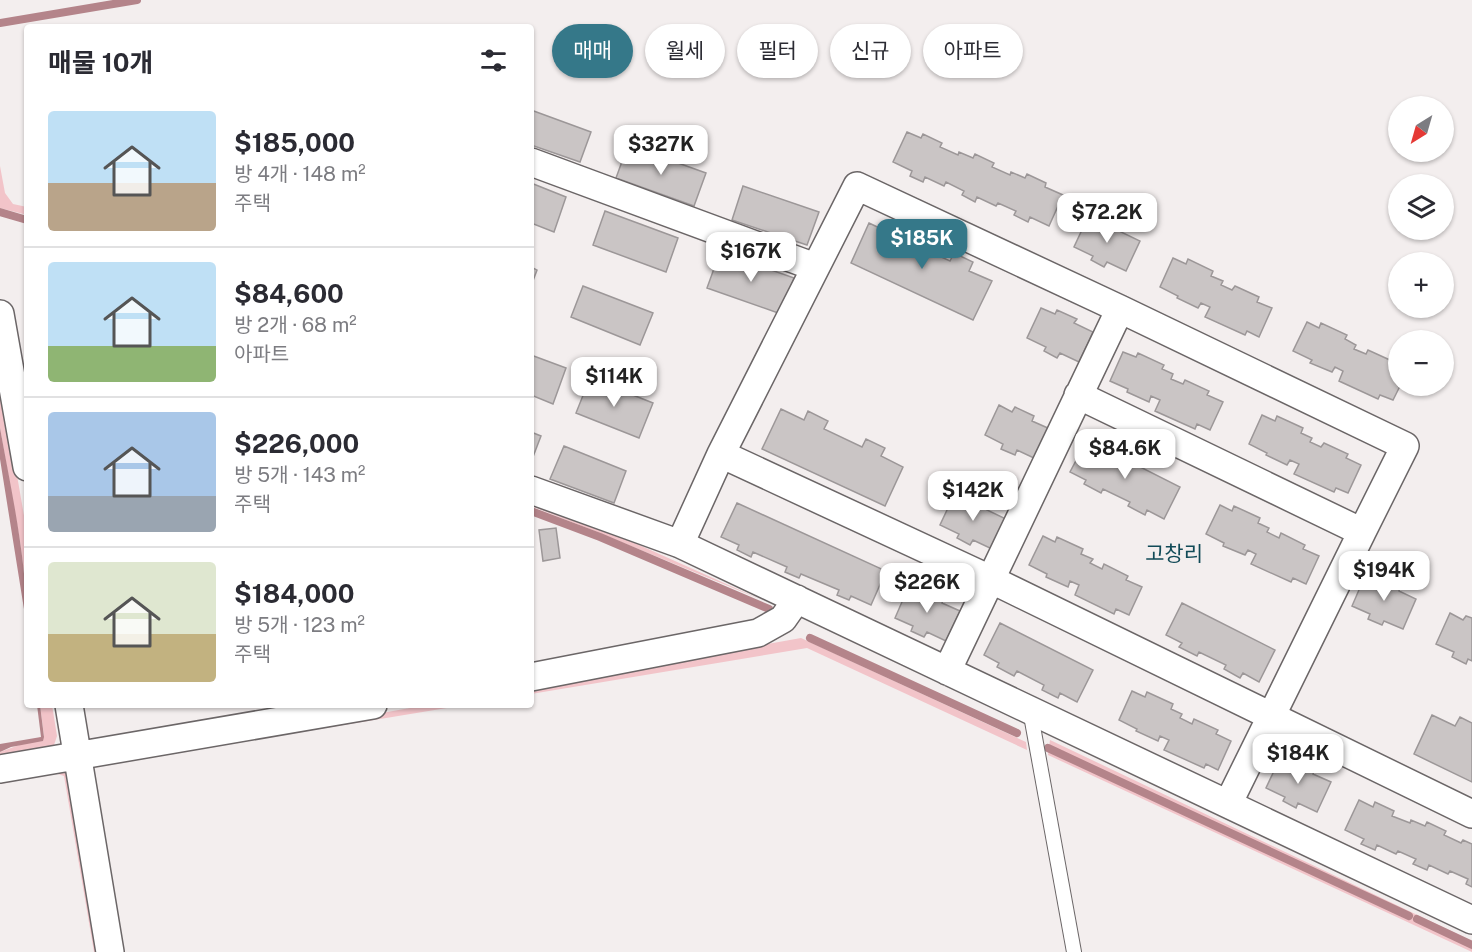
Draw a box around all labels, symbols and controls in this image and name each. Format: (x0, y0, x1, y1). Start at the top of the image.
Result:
chip: 매매 (552, 24, 633, 78)
chip: 월세 (645, 24, 725, 78)
chip: 필터 (737, 24, 818, 78)
chip: 신규 (830, 24, 911, 78)
chip: 아파트 (923, 24, 1023, 78)
icon: filters (477, 44, 510, 77)
text: 매물 10개 (48, 47, 154, 78)
north arrow (1388, 96, 1454, 162)
map controls (1388, 96, 1454, 396)
pin: $327K (619, 125, 703, 176)
text: $185,000 (234, 127, 355, 158)
text: $327K (628, 132, 694, 156)
icon: home (96, 135, 168, 207)
text: 방 4개 · 148 m² (234, 162, 366, 186)
button: layers (1388, 174, 1454, 240)
text: 주택 (234, 191, 271, 215)
pin: $72.2K (1058, 193, 1156, 244)
text: $72.2K (1071, 200, 1143, 224)
pin: $185K (880, 219, 964, 270)
text: $185K (890, 226, 954, 250)
pin: $167K (709, 232, 793, 283)
text: $167K (720, 239, 782, 263)
button: + (1388, 252, 1454, 318)
text: $84,600 (234, 278, 344, 309)
icon: home (96, 286, 168, 358)
text: 방 2개 · 68 m² (234, 313, 357, 337)
button: − (1388, 330, 1454, 396)
text: 아파트 (234, 342, 289, 366)
pin: $114K (572, 357, 656, 408)
text: $114K (585, 364, 643, 388)
text: $226,000 (234, 428, 359, 459)
pin: $84.6K (1076, 429, 1174, 480)
icon: home (96, 436, 168, 508)
text: $84.6K (1088, 436, 1162, 460)
text: 방 5개 · 143 m² (234, 463, 365, 487)
pin: $142K (931, 471, 1015, 522)
text: $142K (942, 478, 1004, 502)
text: 주택 (234, 492, 271, 516)
district label: 고창리 (1145, 541, 1203, 566)
pin: $194K (1342, 551, 1426, 602)
text: $194K (1353, 558, 1415, 582)
pin: $226K (885, 563, 969, 614)
text: $226K (894, 570, 960, 594)
text: $184,000 (234, 578, 355, 609)
icon: home (96, 586, 168, 658)
text: 방 5개 · 123 m² (234, 613, 365, 637)
text: 주택 (234, 642, 271, 666)
pin: $184K (1256, 734, 1340, 785)
text: $184K (1267, 741, 1329, 765)

